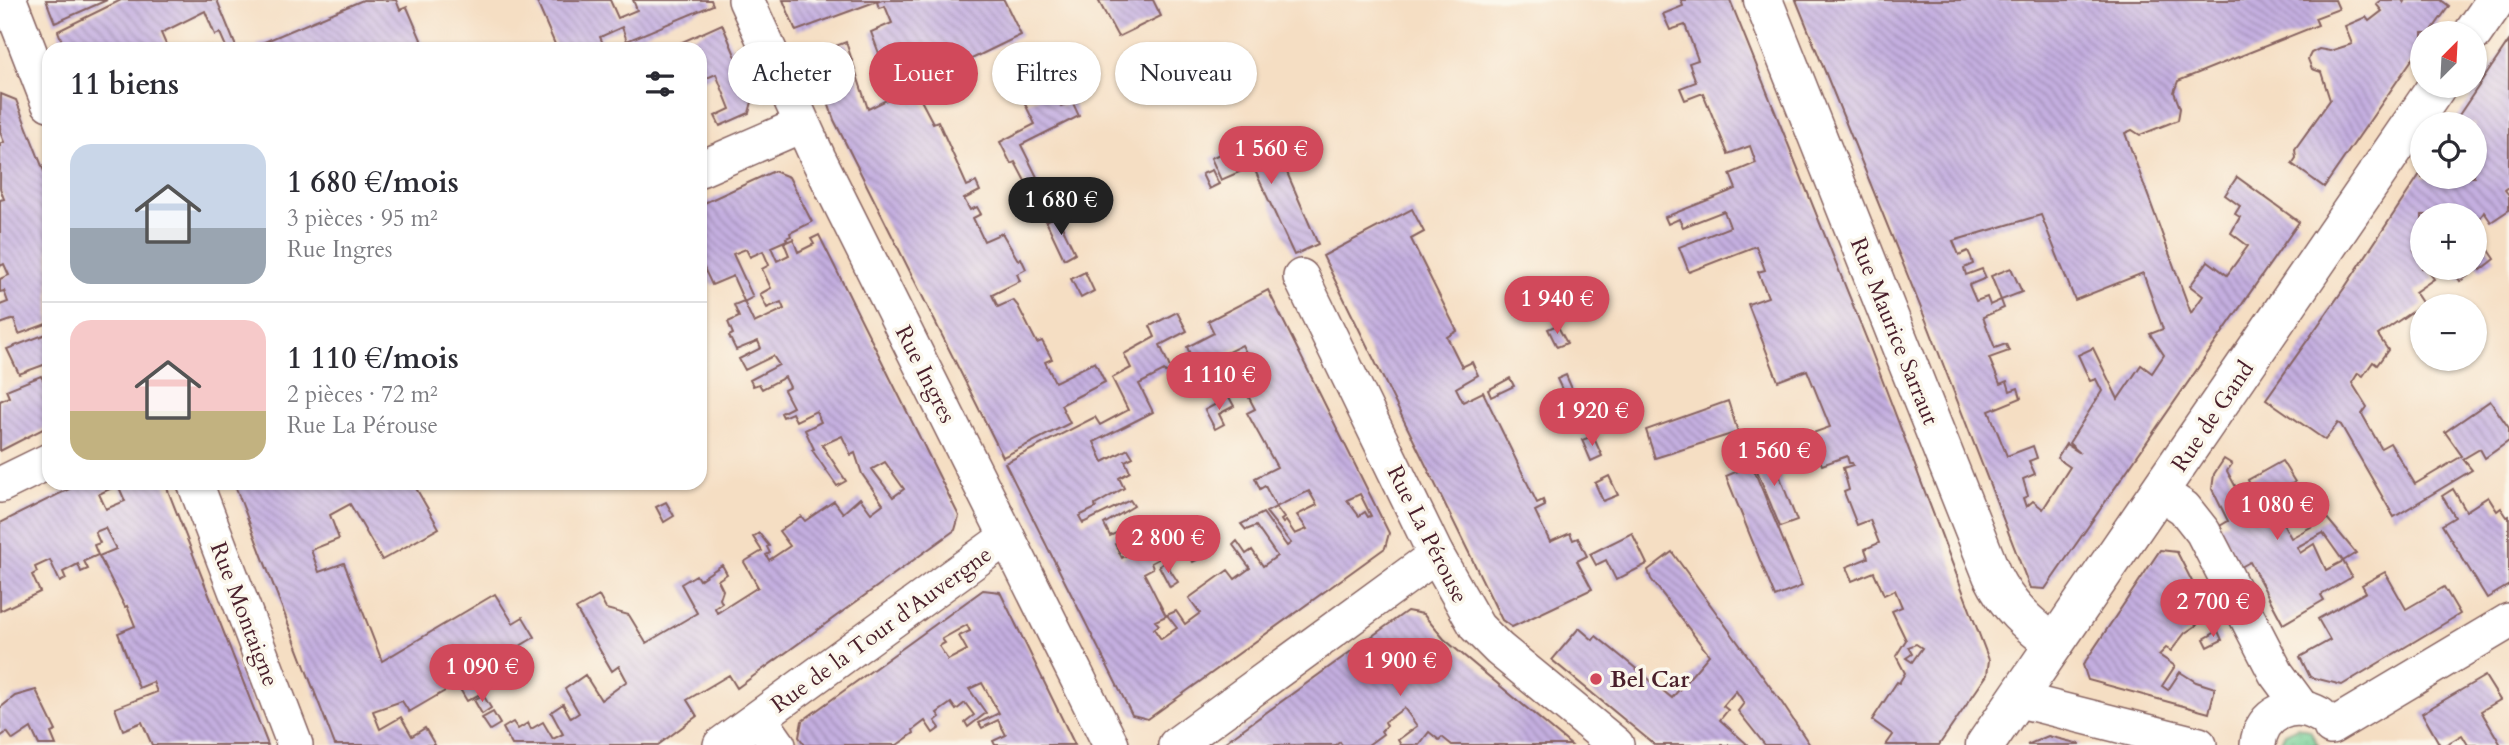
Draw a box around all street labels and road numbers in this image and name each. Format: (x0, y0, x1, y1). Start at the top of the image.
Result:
street label: Rue Maurice Sarraut (1843, 233, 1946, 429)
street label: Rue Ingres (888, 320, 963, 428)
street label: Rue de Gand (2164, 354, 2261, 478)
street label: Rue La Pérouse (1380, 460, 1476, 608)
street label: Rue Montaigne (203, 537, 286, 691)
street label: Rue de la Tour d'Auvergne (765, 539, 998, 720)

